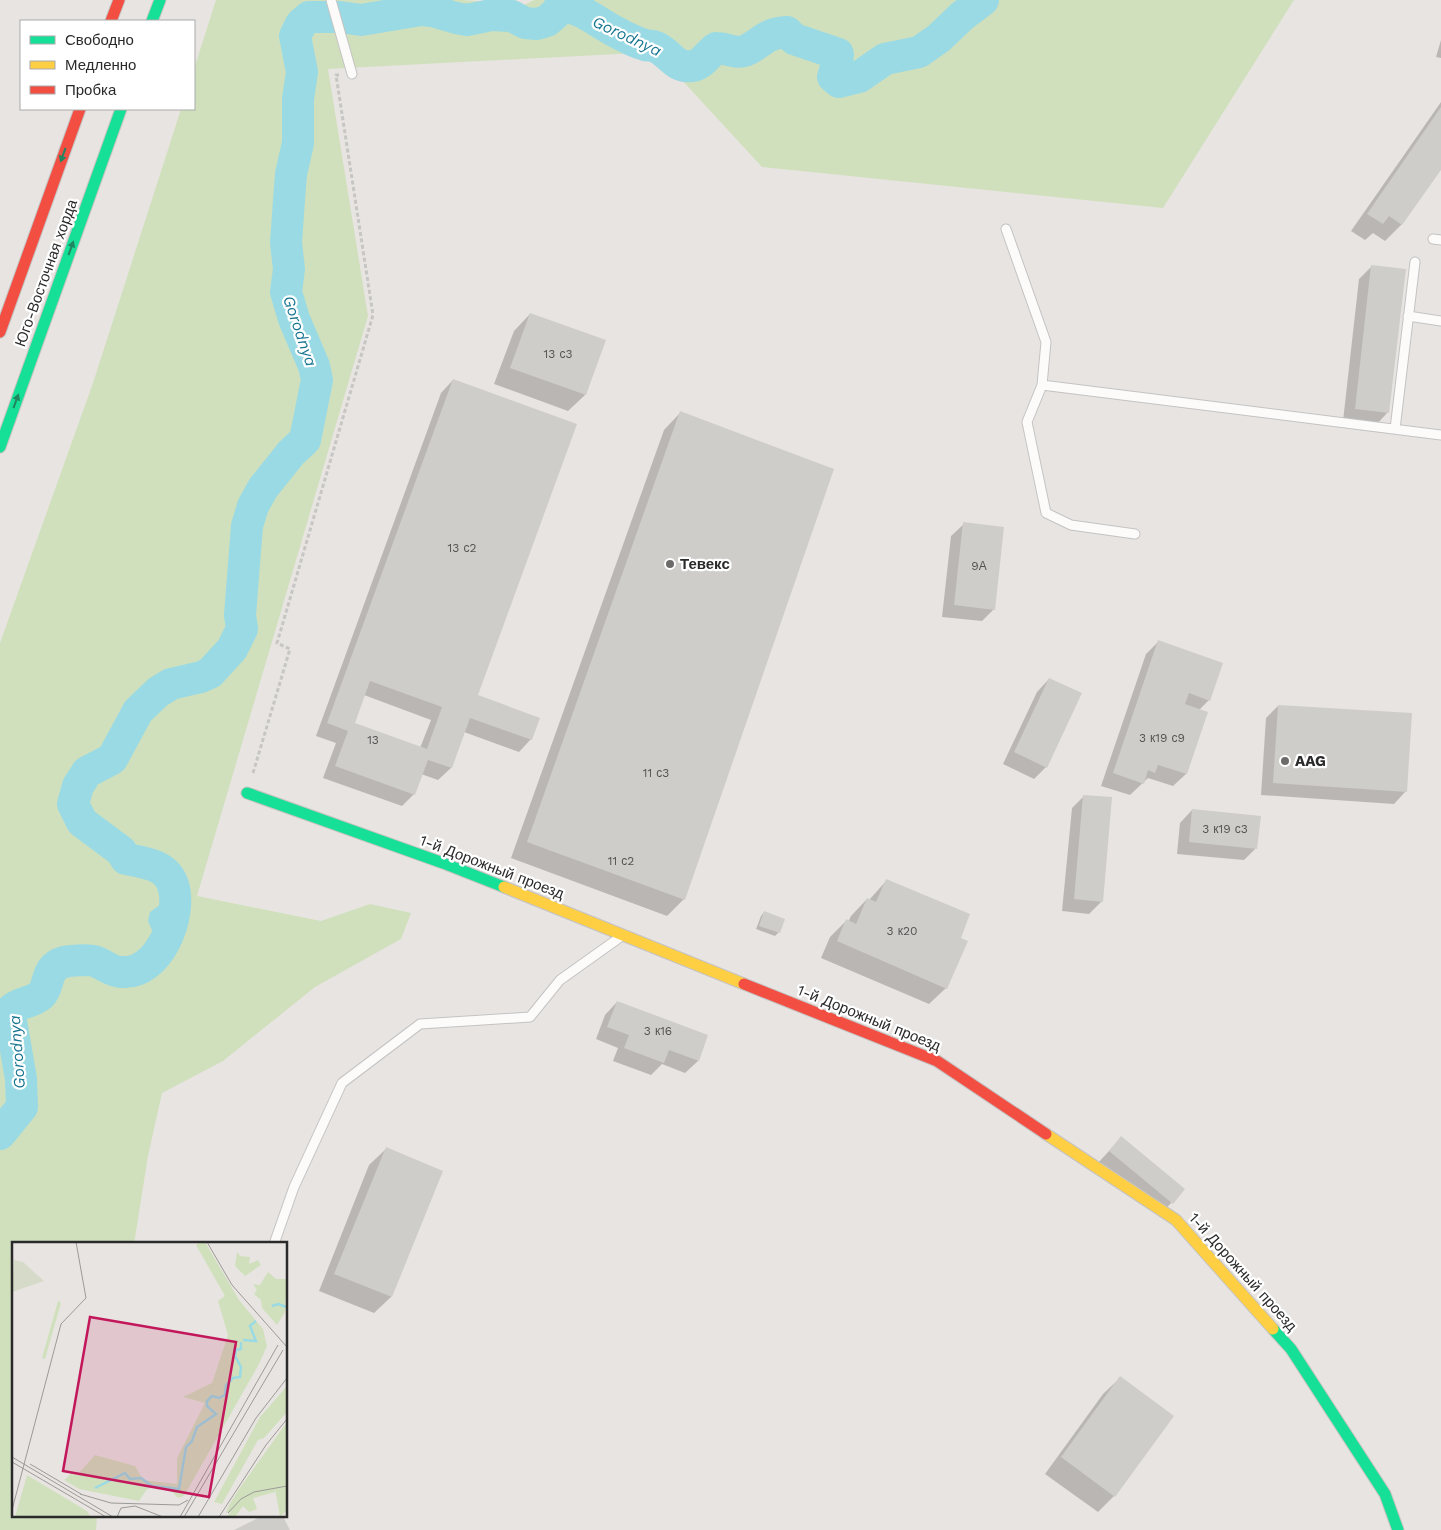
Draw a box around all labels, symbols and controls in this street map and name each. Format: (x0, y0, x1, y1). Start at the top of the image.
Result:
water label: Gorodnya (590, 12, 665, 60)
legend (20, 20, 195, 110)
text: Свободно (65, 31, 134, 49)
text: Медленно (65, 56, 136, 74)
text: Пробка (65, 81, 117, 99)
one-way arrow (59, 147, 67, 162)
street label: Юго-Восточная хорда (11, 196, 81, 349)
one-way arrow (67, 240, 75, 255)
water label: Gorodnya (279, 293, 321, 369)
house number: 13 с3 (544, 347, 572, 361)
one-way arrow (12, 393, 20, 408)
house number: 13 с2 (448, 541, 476, 555)
place label: Тевекс (680, 555, 730, 573)
marker: Тевекс (664, 558, 676, 570)
house number: 9А (971, 559, 987, 573)
house number: 3 к19 с9 (1139, 731, 1185, 745)
house number: 13 (367, 733, 379, 747)
place label: AAG (1295, 752, 1326, 770)
marker: AAG (1279, 755, 1291, 767)
house number: 11 с3 (643, 766, 669, 780)
house number: 3 к19 с3 (1202, 822, 1248, 836)
street label: 1-й Дорожный проезд (417, 831, 567, 903)
house number: 11 с2 (608, 854, 634, 868)
house number: 3 к20 (887, 924, 917, 938)
street label: 1-й Дорожный проезд (795, 981, 943, 1055)
water label: Gorodnya (5, 1014, 29, 1089)
house number: 3 к16 (644, 1024, 672, 1038)
street label: 1-й Дорожный проезд (1185, 1209, 1301, 1335)
inset map (12, 1242, 288, 1518)

